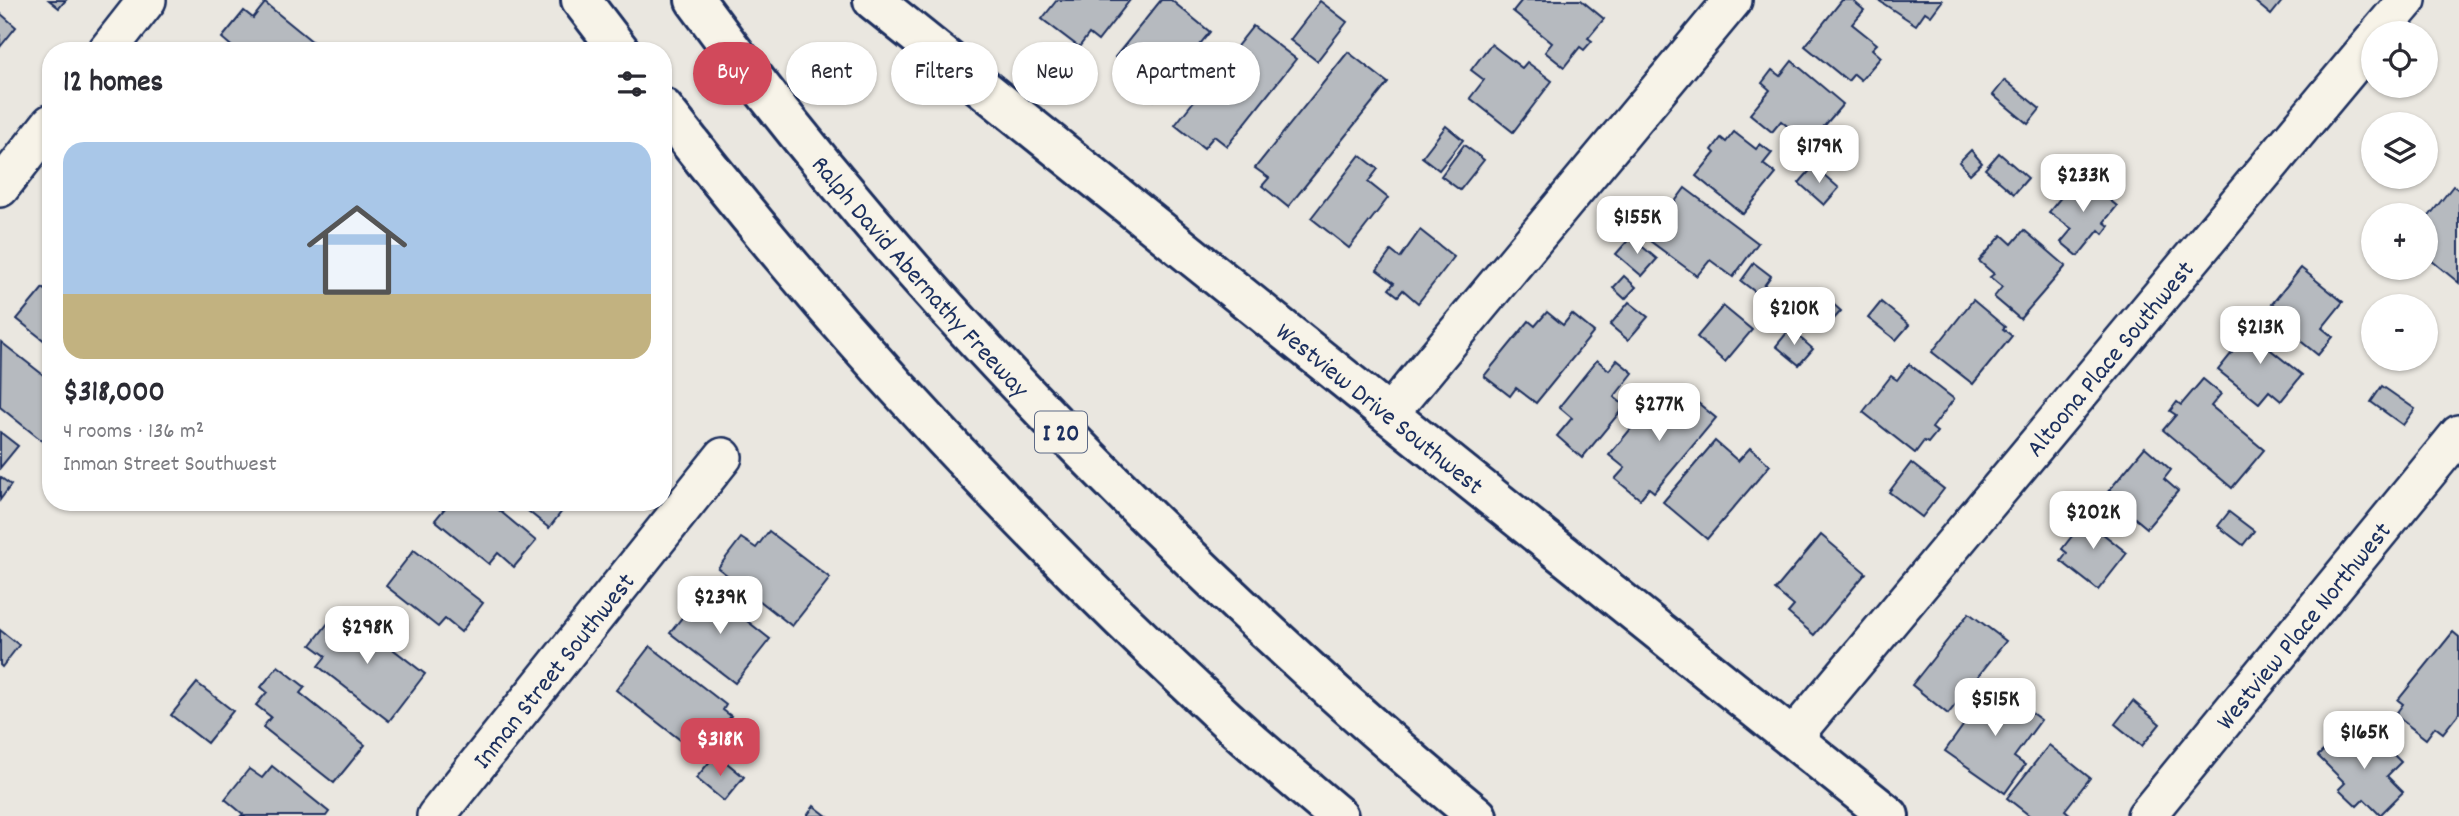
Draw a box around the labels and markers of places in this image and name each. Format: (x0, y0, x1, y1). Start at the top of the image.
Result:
pin: $179K (1770, 125, 1868, 185)
pin: $233K (2034, 154, 2132, 214)
pin: $155K (1588, 196, 1686, 256)
pin: $210K (1745, 288, 1843, 347)
pin: $213K (2211, 306, 2309, 366)
pin: $277K (1610, 384, 1708, 443)
pin: $202K (2044, 491, 2142, 551)
pin: $239K (671, 576, 769, 636)
pin: $298K (318, 606, 416, 666)
pin: $515K (1946, 678, 2044, 738)
pin: $165K (2315, 712, 2413, 771)
pin: $318K (671, 718, 769, 778)

